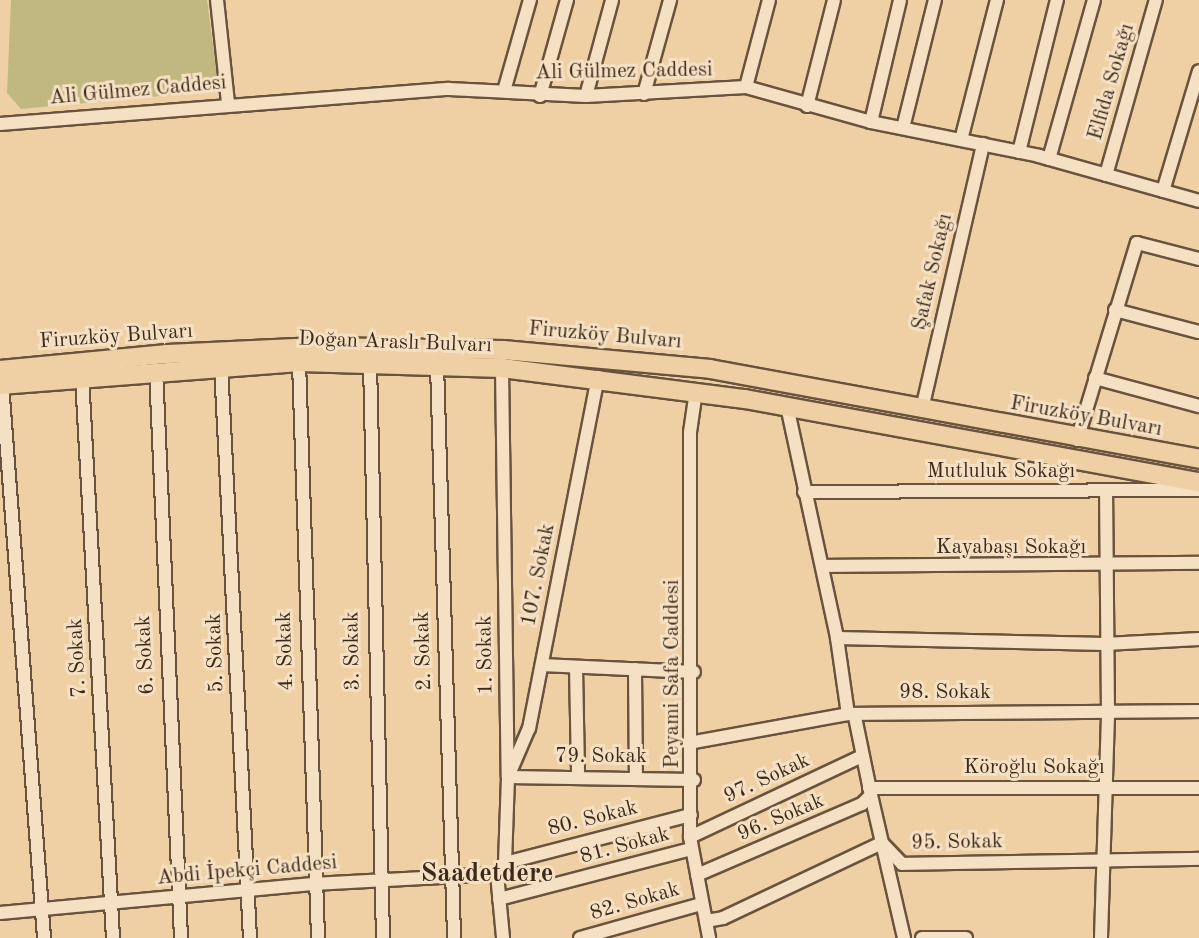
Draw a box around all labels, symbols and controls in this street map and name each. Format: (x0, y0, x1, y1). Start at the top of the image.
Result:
street label: Elfida Sokağı (1083, 21, 1141, 143)
street label: Ali Gülmez Caddesi (535, 58, 713, 86)
street label: Ali Gülmez Caddesi (48, 71, 228, 111)
street label: Şafak Sokağı (907, 211, 959, 333)
street label: Firuzköy Bulvarı (527, 317, 683, 355)
street label: Firuzköy Bulvarı (38, 319, 194, 355)
street label: Doğan Araslı Bulvarı (298, 327, 492, 359)
street label: Firuzköy Bulvarı (1008, 391, 1164, 443)
street label: Mutluluk Sokağı (927, 459, 1075, 485)
street label: 107. Sokak (517, 522, 561, 628)
street label: Kayabaşı Sokağı (936, 535, 1086, 561)
street label: Peyami Safa Caddesi (660, 579, 686, 769)
street label: 4. Sokak (272, 611, 300, 691)
street label: 3. Sokak (340, 611, 366, 691)
street label: 2. Sokak (410, 611, 438, 691)
street label: 5. Sokak (202, 613, 230, 693)
street label: 6. Sokak (131, 615, 161, 695)
street label: 1. Sokak (473, 615, 499, 695)
street label: 7. Sokak (63, 618, 93, 698)
street label: 98. Sokak (899, 680, 991, 706)
street label: 79. Sokak (555, 744, 647, 770)
street label: 97. Sokak (720, 748, 814, 810)
street label: Köroğlu Sokağı (963, 755, 1105, 781)
street label: 96. Sokak (734, 788, 828, 848)
street label: 80. Sokak (545, 796, 641, 842)
street label: 81. Sokak (577, 822, 673, 870)
street label: 95. Sokak (911, 830, 1003, 856)
street label: Abdi İpekçi Caddesi (156, 851, 338, 891)
district label: Saadetdere (420, 858, 554, 890)
street label: 82. Sokak (587, 877, 683, 927)

